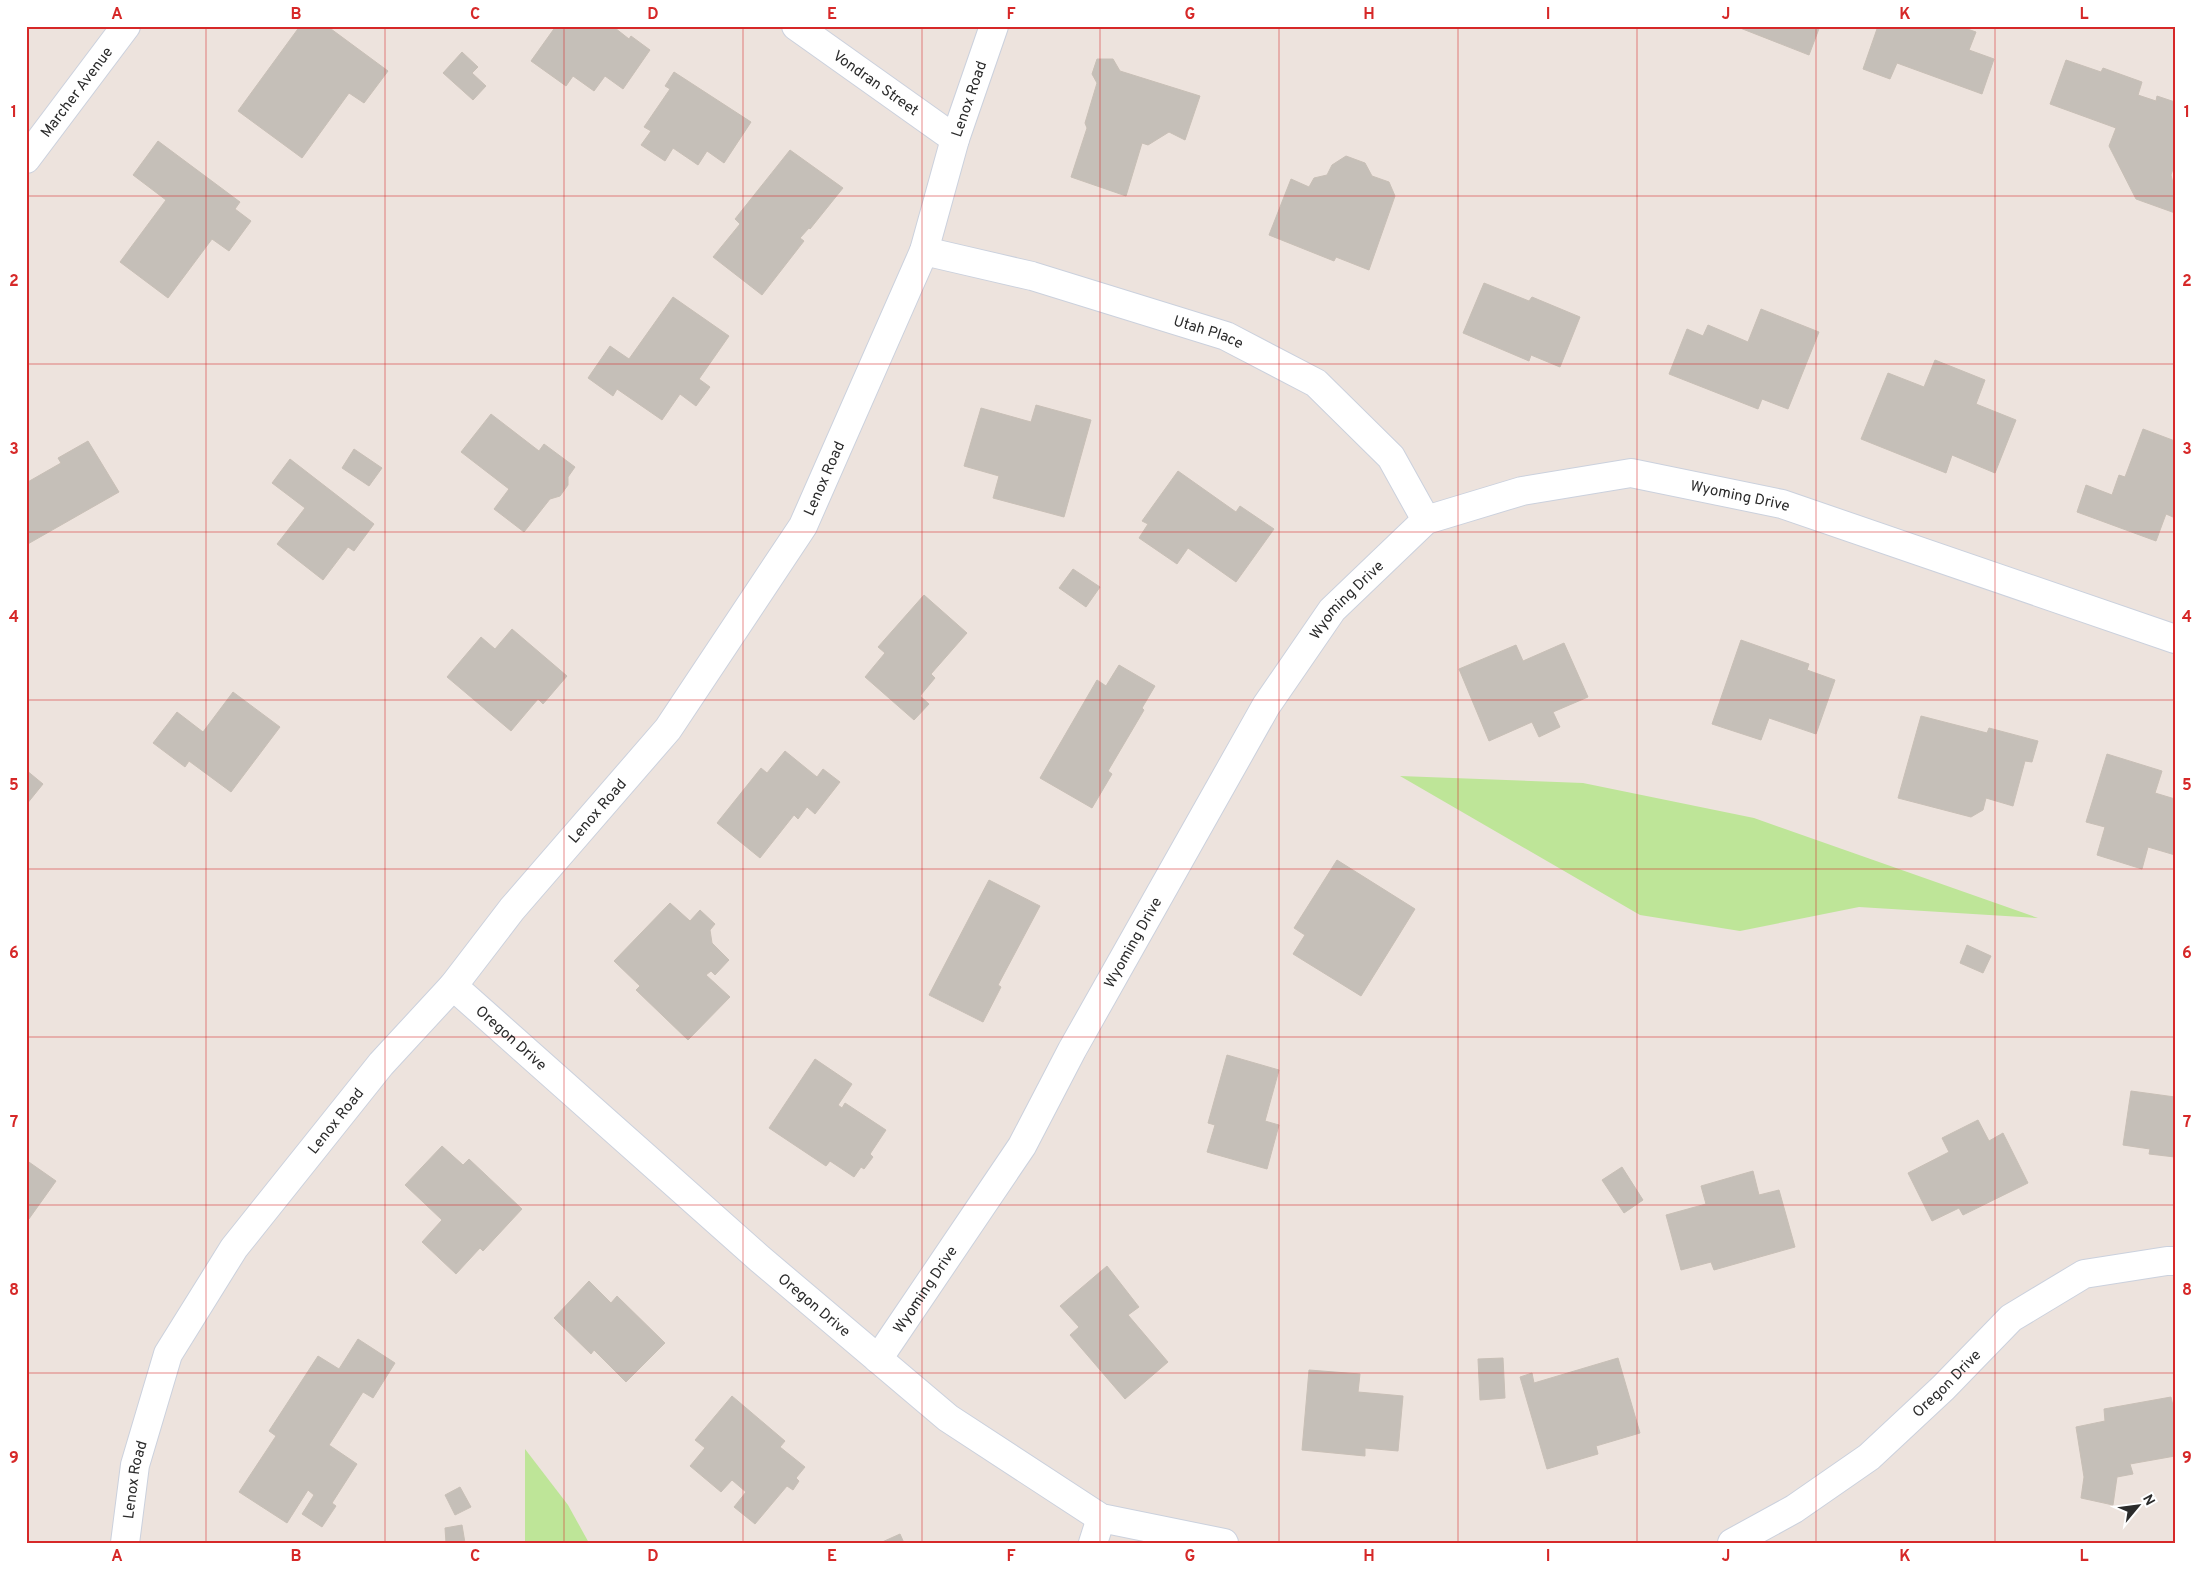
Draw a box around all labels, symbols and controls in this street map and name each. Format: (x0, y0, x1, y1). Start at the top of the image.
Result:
text: A (111, 5, 123, 25)
text: B (290, 5, 302, 25)
text: C (470, 5, 480, 25)
text: D (647, 5, 659, 25)
text: E (827, 5, 837, 25)
text: F (1006, 5, 1016, 25)
text: G (1185, 5, 1195, 25)
text: H (1363, 5, 1375, 25)
text: I (1546, 5, 1550, 25)
text: J (1722, 5, 1730, 25)
text: K (1899, 5, 1911, 25)
text: L (2079, 5, 2089, 25)
street label: Marcher Avenue (37, 44, 118, 142)
street label: Vondran Street (828, 47, 922, 121)
street label: Lenox Road (948, 59, 992, 140)
text: 1 (11, 103, 17, 123)
text: 1 (2184, 103, 2190, 123)
text: 2 (9, 272, 19, 292)
text: 2 (2182, 272, 2192, 292)
street label: Utah Place (1171, 312, 1246, 354)
street label: Lenox Road (801, 439, 850, 519)
text: 3 (9, 440, 19, 460)
text: 3 (2182, 440, 2192, 460)
street label: Wyoming Drive (1688, 477, 1792, 517)
street label: Wyoming Drive (1306, 557, 1389, 644)
text: 4 (9, 608, 19, 628)
text: 4 (2182, 608, 2192, 628)
street label: Lenox Road (565, 775, 631, 848)
text: 5 (9, 776, 19, 796)
text: 5 (2182, 776, 2192, 796)
street label: Wyoming Drive (1101, 894, 1167, 992)
text: 6 (9, 944, 19, 964)
text: 6 (2182, 944, 2192, 964)
street label: Oregon Drive (471, 1002, 550, 1076)
street label: Lenox Road (305, 1085, 369, 1159)
text: 7 (10, 1113, 18, 1133)
text: 7 (2183, 1113, 2191, 1133)
street label: Wyoming Drive (890, 1243, 963, 1338)
street label: Oregon Drive (773, 1270, 854, 1342)
text: 8 (9, 1281, 19, 1301)
text: 8 (2182, 1281, 2192, 1301)
street label: Oregon Drive (1909, 1346, 1986, 1422)
street label: Lenox Road (120, 1439, 153, 1520)
text: 9 (9, 1449, 19, 1469)
text: 9 (2182, 1449, 2192, 1469)
north arrow (2114, 1482, 2164, 1532)
text: N (2138, 1492, 2158, 1509)
text: A (111, 1547, 123, 1567)
text: B (290, 1547, 302, 1567)
text: C (470, 1547, 480, 1567)
text: D (647, 1547, 659, 1567)
text: E (827, 1547, 837, 1567)
text: F (1006, 1547, 1016, 1567)
text: G (1185, 1547, 1195, 1567)
text: H (1363, 1547, 1375, 1567)
text: I (1546, 1547, 1550, 1567)
text: J (1722, 1547, 1730, 1567)
text: K (1899, 1547, 1911, 1567)
text: L (2079, 1547, 2089, 1567)

